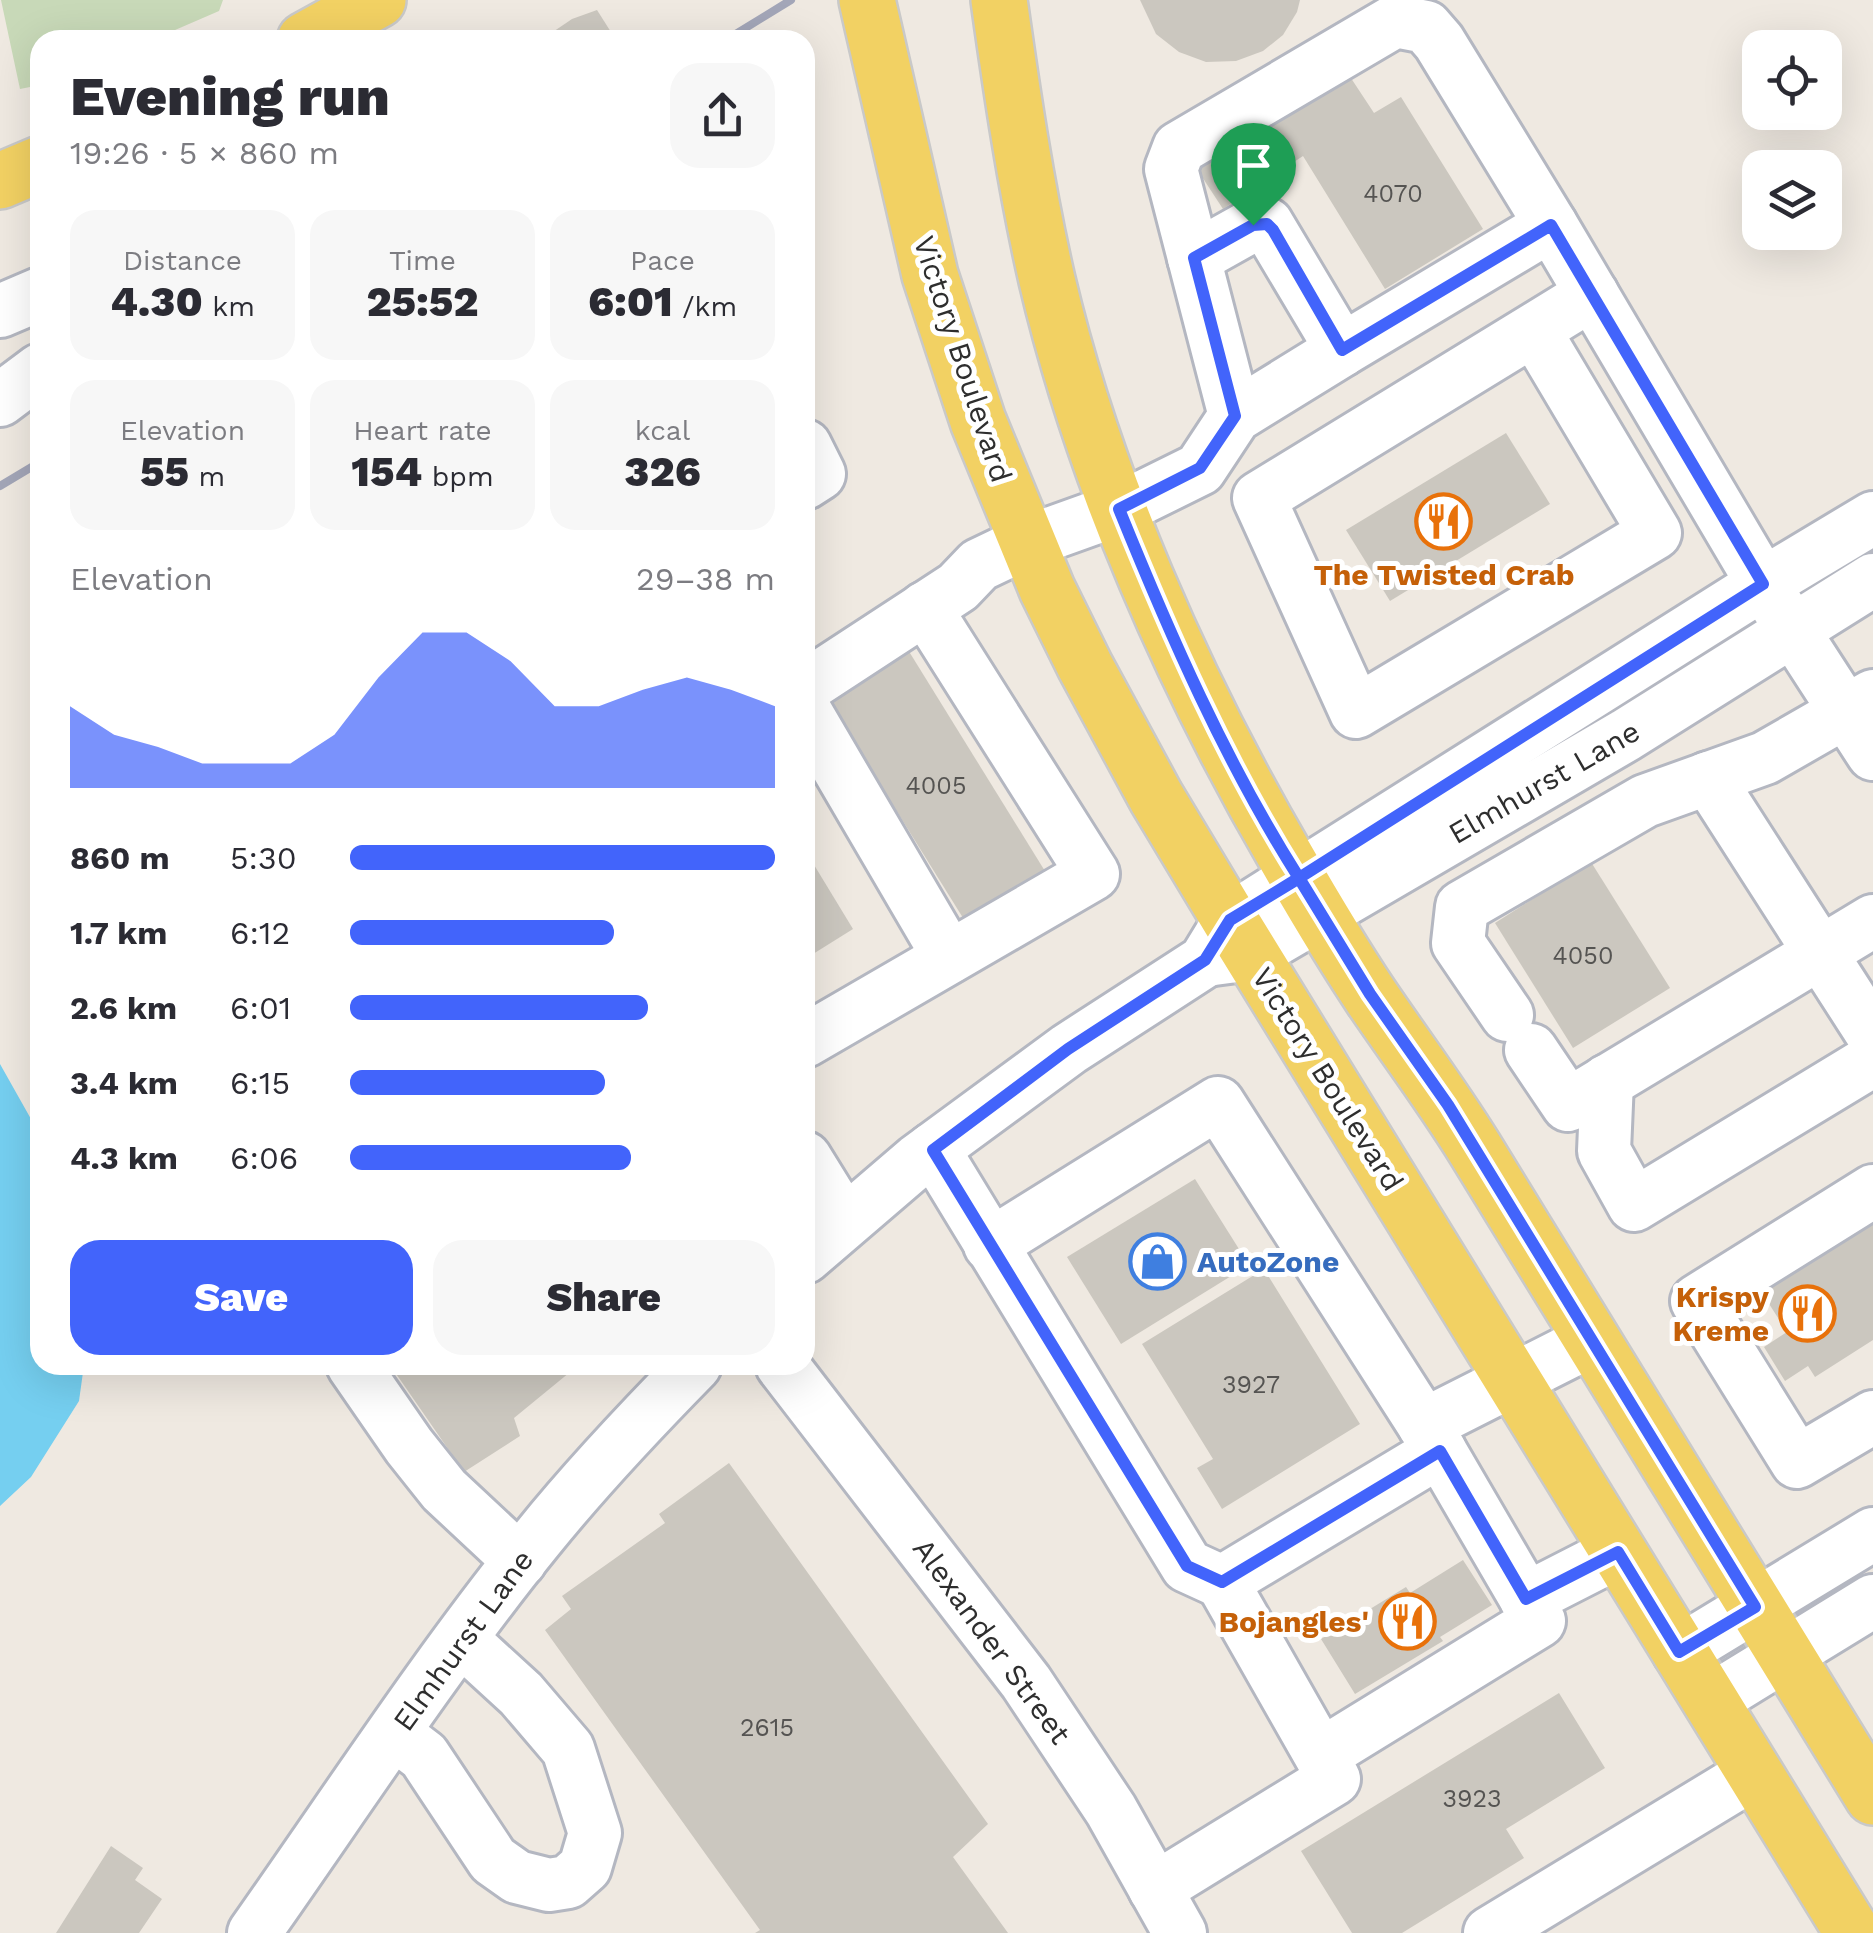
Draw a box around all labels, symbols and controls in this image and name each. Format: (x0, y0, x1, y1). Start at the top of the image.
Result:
map controls (1742, 30, 1842, 250)
button: locate (1742, 30, 1842, 130)
button: share (670, 63, 775, 168)
text: Evening run (70, 64, 390, 128)
pin (1211, 123, 1296, 226)
text: 19:26 · 5 × 860 m (70, 134, 339, 172)
icon: arrive (1226, 138, 1281, 193)
button: layers (1742, 150, 1842, 250)
house number: 4070 (1363, 179, 1423, 208)
street label: Victory Boulevard (907, 231, 1019, 487)
text: Distance (123, 244, 242, 277)
text: Time (389, 244, 456, 277)
text: Pace (630, 244, 695, 277)
text: 4.30 (110, 277, 203, 326)
text: 25:52 (366, 277, 479, 326)
text: 6:01 (588, 277, 673, 326)
text: km (203, 290, 255, 323)
text: /km (673, 290, 737, 323)
text: Elevation (120, 414, 245, 447)
text: Heart rate (353, 414, 492, 447)
text: kcal (635, 414, 690, 447)
text: 55 (140, 447, 189, 496)
text: 154 (351, 447, 422, 496)
text: 326 (624, 447, 701, 496)
text: m (189, 460, 225, 493)
text: bpm (422, 460, 494, 493)
restaurant icon: The Twisted Crab (1414, 492, 1474, 552)
place label: The Twisted Crab (1313, 557, 1575, 592)
text: Elevation (70, 560, 213, 598)
text: 29–38 m (636, 560, 775, 598)
street label: Elmhurst Lane (1442, 713, 1646, 851)
house number: 4005 (906, 771, 966, 800)
text: 860 m (70, 839, 170, 877)
text: 5:30 (230, 839, 297, 877)
text: 1.7 km (70, 914, 167, 952)
text: 6:12 (230, 914, 290, 952)
house number: 4050 (1553, 941, 1613, 970)
street label: Victory Boulevard (1245, 961, 1411, 1197)
text: 2.6 km (70, 989, 177, 1027)
text: 6:01 (230, 989, 291, 1027)
text: 3.4 km (70, 1064, 178, 1102)
text: 6:15 (230, 1064, 290, 1102)
text: 4.3 km (70, 1139, 178, 1177)
text: 6:06 (230, 1139, 298, 1177)
shop icon: AutoZone (1128, 1231, 1188, 1291)
button: Save (70, 1240, 413, 1355)
button: Share (433, 1240, 775, 1355)
place label: AutoZone (1197, 1244, 1339, 1279)
place label: Krispy Kreme (1673, 1279, 1769, 1348)
restaurant icon: Krispy Kreme (1778, 1283, 1838, 1343)
house number: 3927 (1222, 1370, 1280, 1399)
street label: Alexander Street (906, 1532, 1078, 1751)
street label: Elmhurst Lane (386, 1543, 540, 1737)
restaurant icon: Bojangles' (1378, 1591, 1438, 1651)
place label: Bojangles' (1218, 1604, 1369, 1639)
house number: 2615 (740, 1713, 794, 1742)
house number: 3923 (1442, 1784, 1502, 1813)

